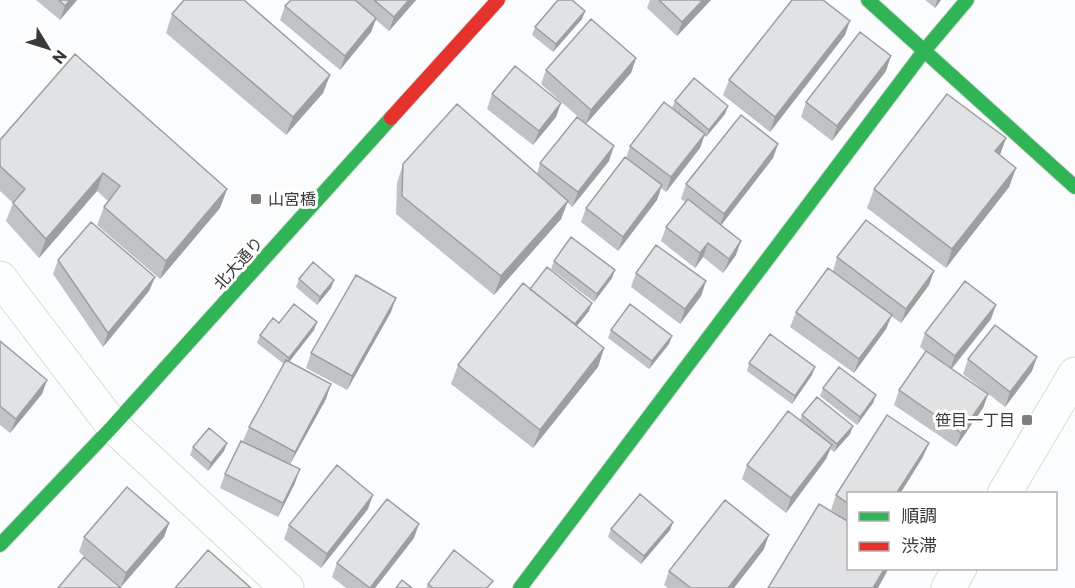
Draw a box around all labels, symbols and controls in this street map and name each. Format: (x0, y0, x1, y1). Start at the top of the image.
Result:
north arrow (18, 18, 78, 78)
text: N (49, 47, 71, 68)
place label: 山宮橋 (268, 189, 316, 208)
marker: 山宮橋 (249, 192, 263, 206)
street label: 北大通り (209, 233, 266, 293)
place label: 笹目一丁目 (935, 410, 1015, 429)
marker: 笹目一丁目 (1020, 413, 1034, 427)
legend (847, 492, 1057, 570)
text: 順調 (901, 504, 937, 526)
text: 渋滞 (901, 534, 937, 556)

